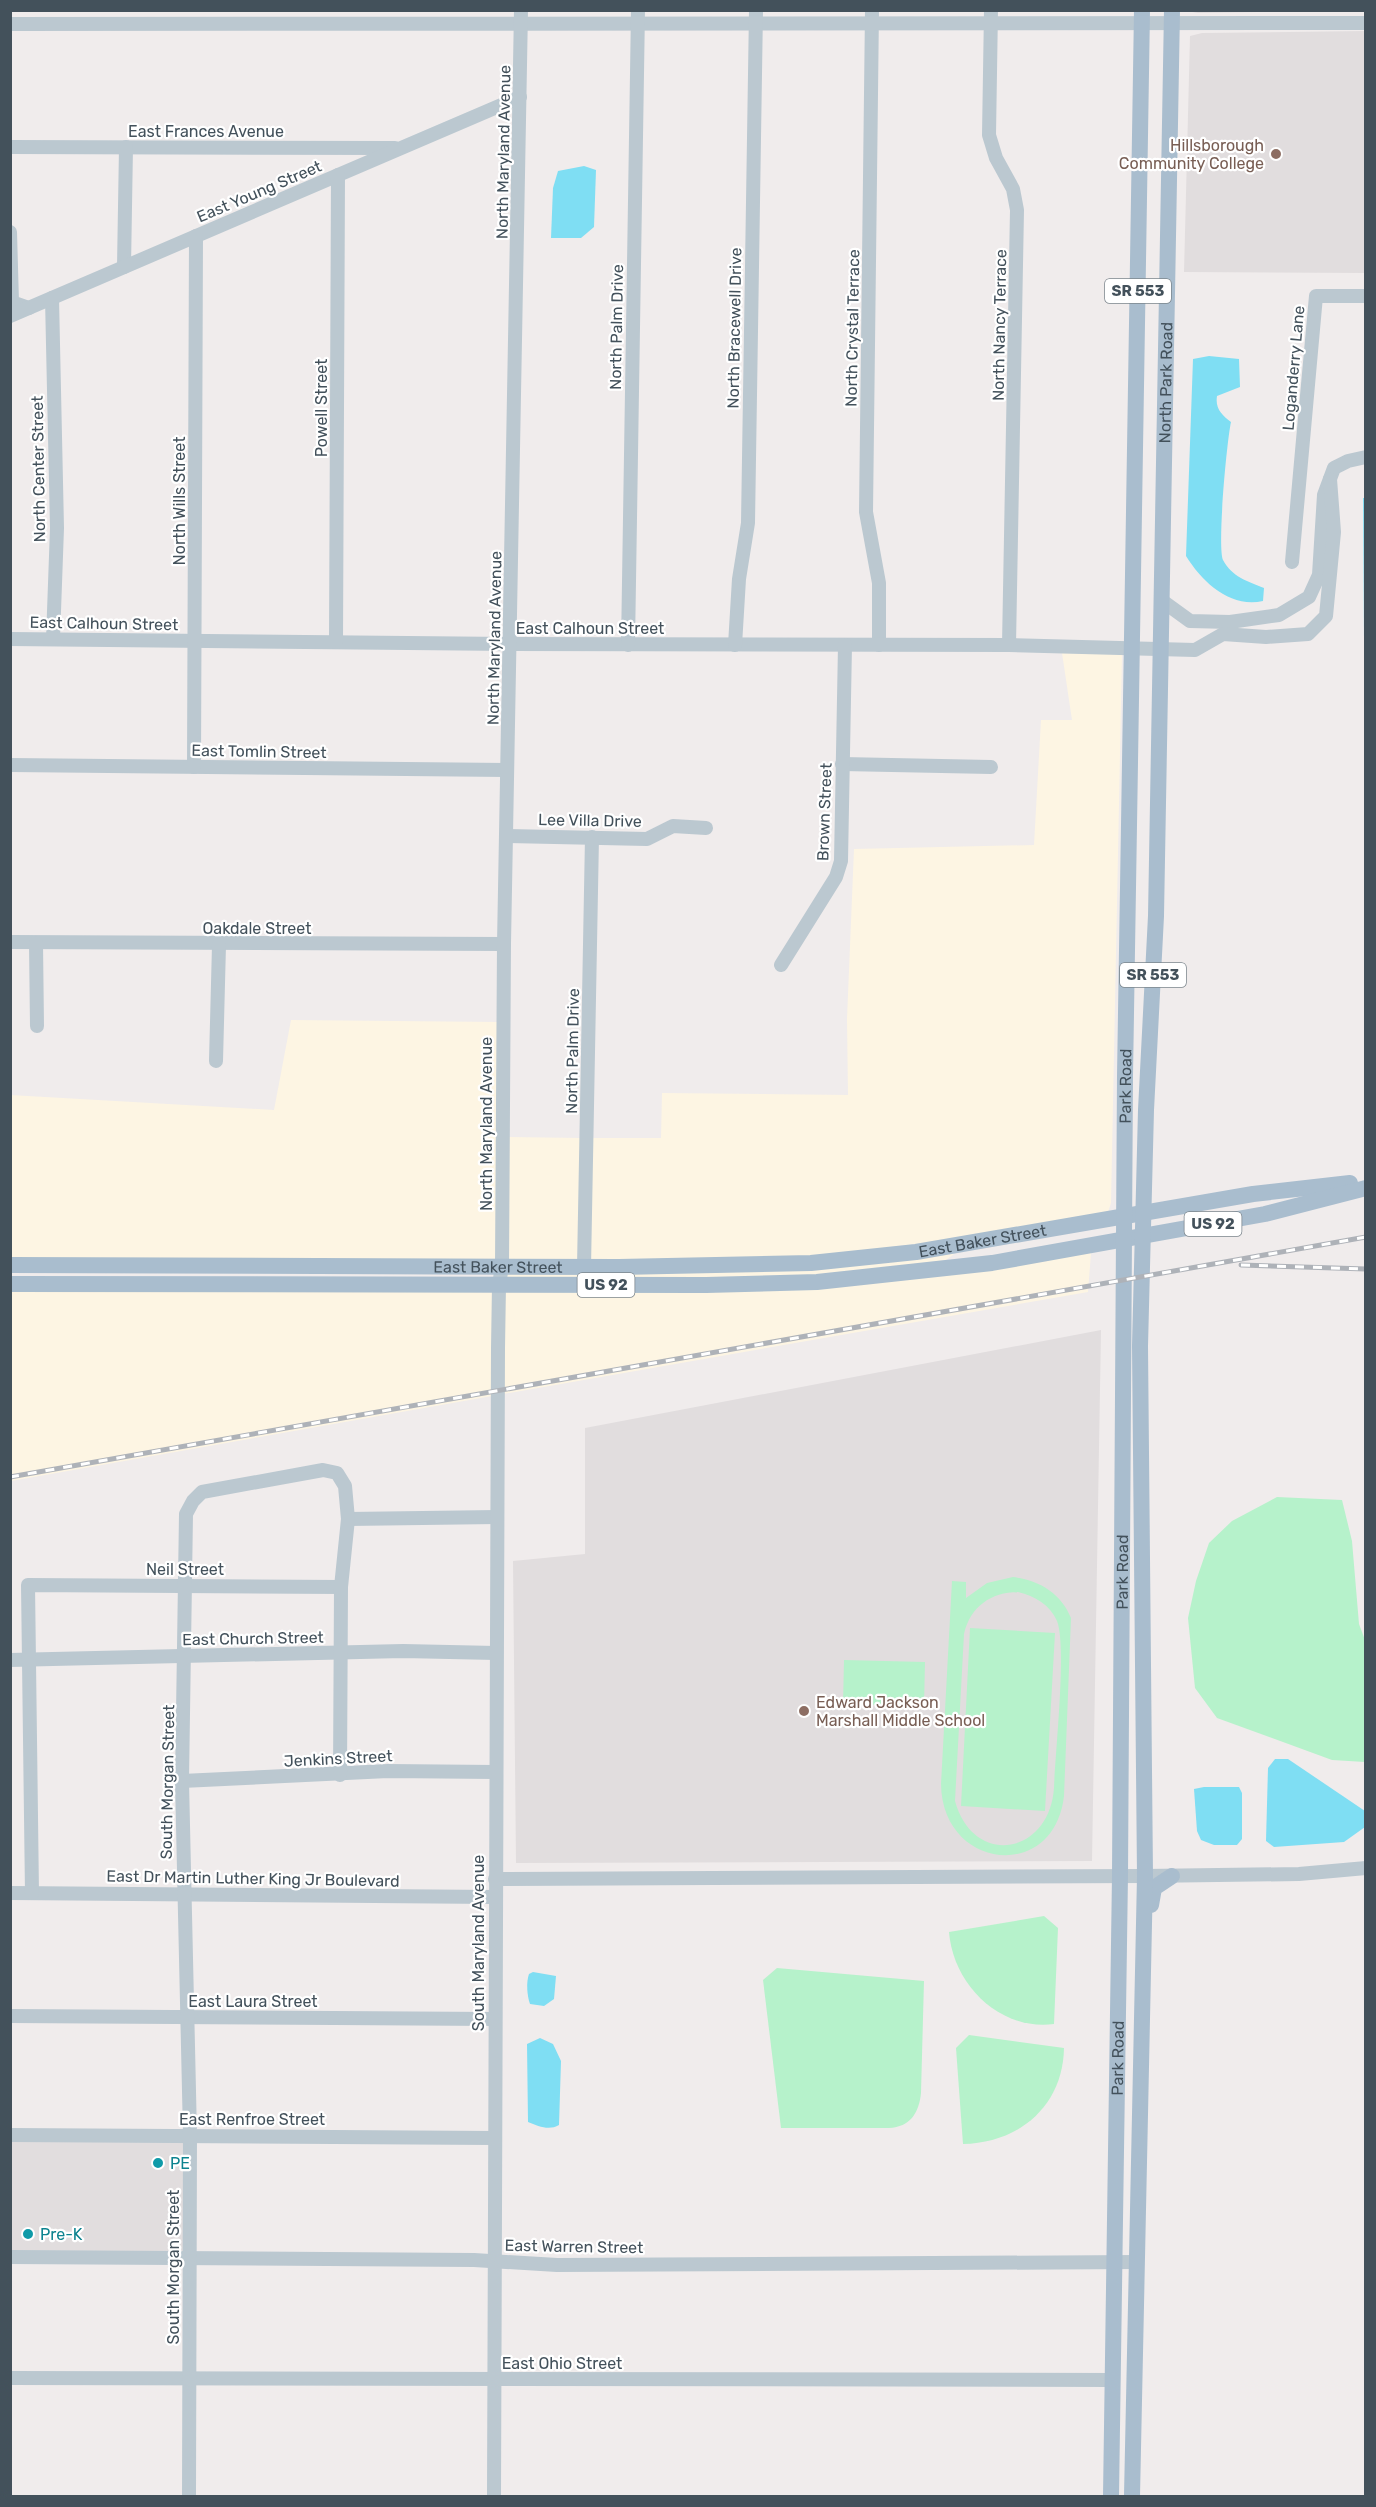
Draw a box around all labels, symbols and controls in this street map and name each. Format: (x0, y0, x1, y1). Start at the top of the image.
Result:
street label: North Maryland Avenue (492, 65, 515, 239)
street label: East Frances Avenue (128, 122, 284, 141)
place label: Hillsborough Community College (1119, 136, 1264, 173)
marker: Hillsborough Community College (1269, 147, 1283, 161)
street label: East Young Street (194, 157, 324, 226)
street label: North Bracewell Drive (724, 247, 745, 409)
street label: North Crystal Terrace (842, 249, 863, 407)
street label: North Nancy Terrace (989, 249, 1010, 401)
street label: North Palm Drive (606, 264, 627, 390)
road number: SR 553 (1105, 279, 1171, 303)
street label: Loganderry Lane (1279, 305, 1308, 431)
street label: North Park Road (1155, 322, 1176, 443)
street label: Powell Street (312, 359, 331, 457)
street label: North Center Street (28, 396, 49, 542)
street label: North Wills Street (170, 437, 189, 565)
street label: North Maryland Avenue (483, 551, 506, 725)
street label: East Calhoun Street (30, 613, 178, 634)
street label: East Calhoun Street (516, 619, 664, 638)
street label: East Tomlin Street (191, 741, 327, 762)
street label: Brown Street (813, 763, 836, 861)
street label: Lee Villa Drive (538, 810, 642, 831)
street label: Oakdale Street (203, 919, 311, 938)
road number: SR 553 (1120, 963, 1186, 987)
street label: North Palm Drive (562, 988, 583, 1114)
street label: North Maryland Avenue (477, 1037, 496, 1211)
street label: Park Road (1116, 1048, 1135, 1124)
road number: US 92 (1184, 1212, 1242, 1236)
street label: East Baker Street (917, 1221, 1048, 1261)
street label: East Baker Street (433, 1257, 563, 1277)
road number: US 92 (578, 1273, 634, 1297)
street label: Park Road (1113, 1534, 1132, 1610)
street label: Neil Street (146, 1560, 224, 1579)
street label: East Church Street (182, 1628, 324, 1649)
place label: Edward Jackson Marshall Middle School (816, 1693, 985, 1730)
street label: South Morgan Street (157, 1704, 178, 1860)
marker: Edward Jackson Marshall Middle School (797, 1704, 811, 1718)
street label: Jenkins Street (283, 1746, 393, 1771)
street label: South Maryland Avenue (469, 1855, 488, 2031)
street label: East Dr Martin Luther King Jr Boulevard (106, 1866, 400, 1891)
street label: East Laura Street (188, 1992, 318, 2011)
street label: Park Road (1108, 2020, 1128, 2096)
street label: East Renfroe Street (179, 2110, 325, 2129)
place label: PE (170, 2154, 190, 2173)
marker: PE (151, 2156, 165, 2170)
street label: South Morgan Street (164, 2190, 183, 2344)
place label: Pre-K (40, 2225, 83, 2244)
marker: Pre-K (21, 2227, 35, 2241)
street label: East Warren Street (504, 2236, 644, 2257)
street label: East Ohio Street (502, 2354, 622, 2373)

